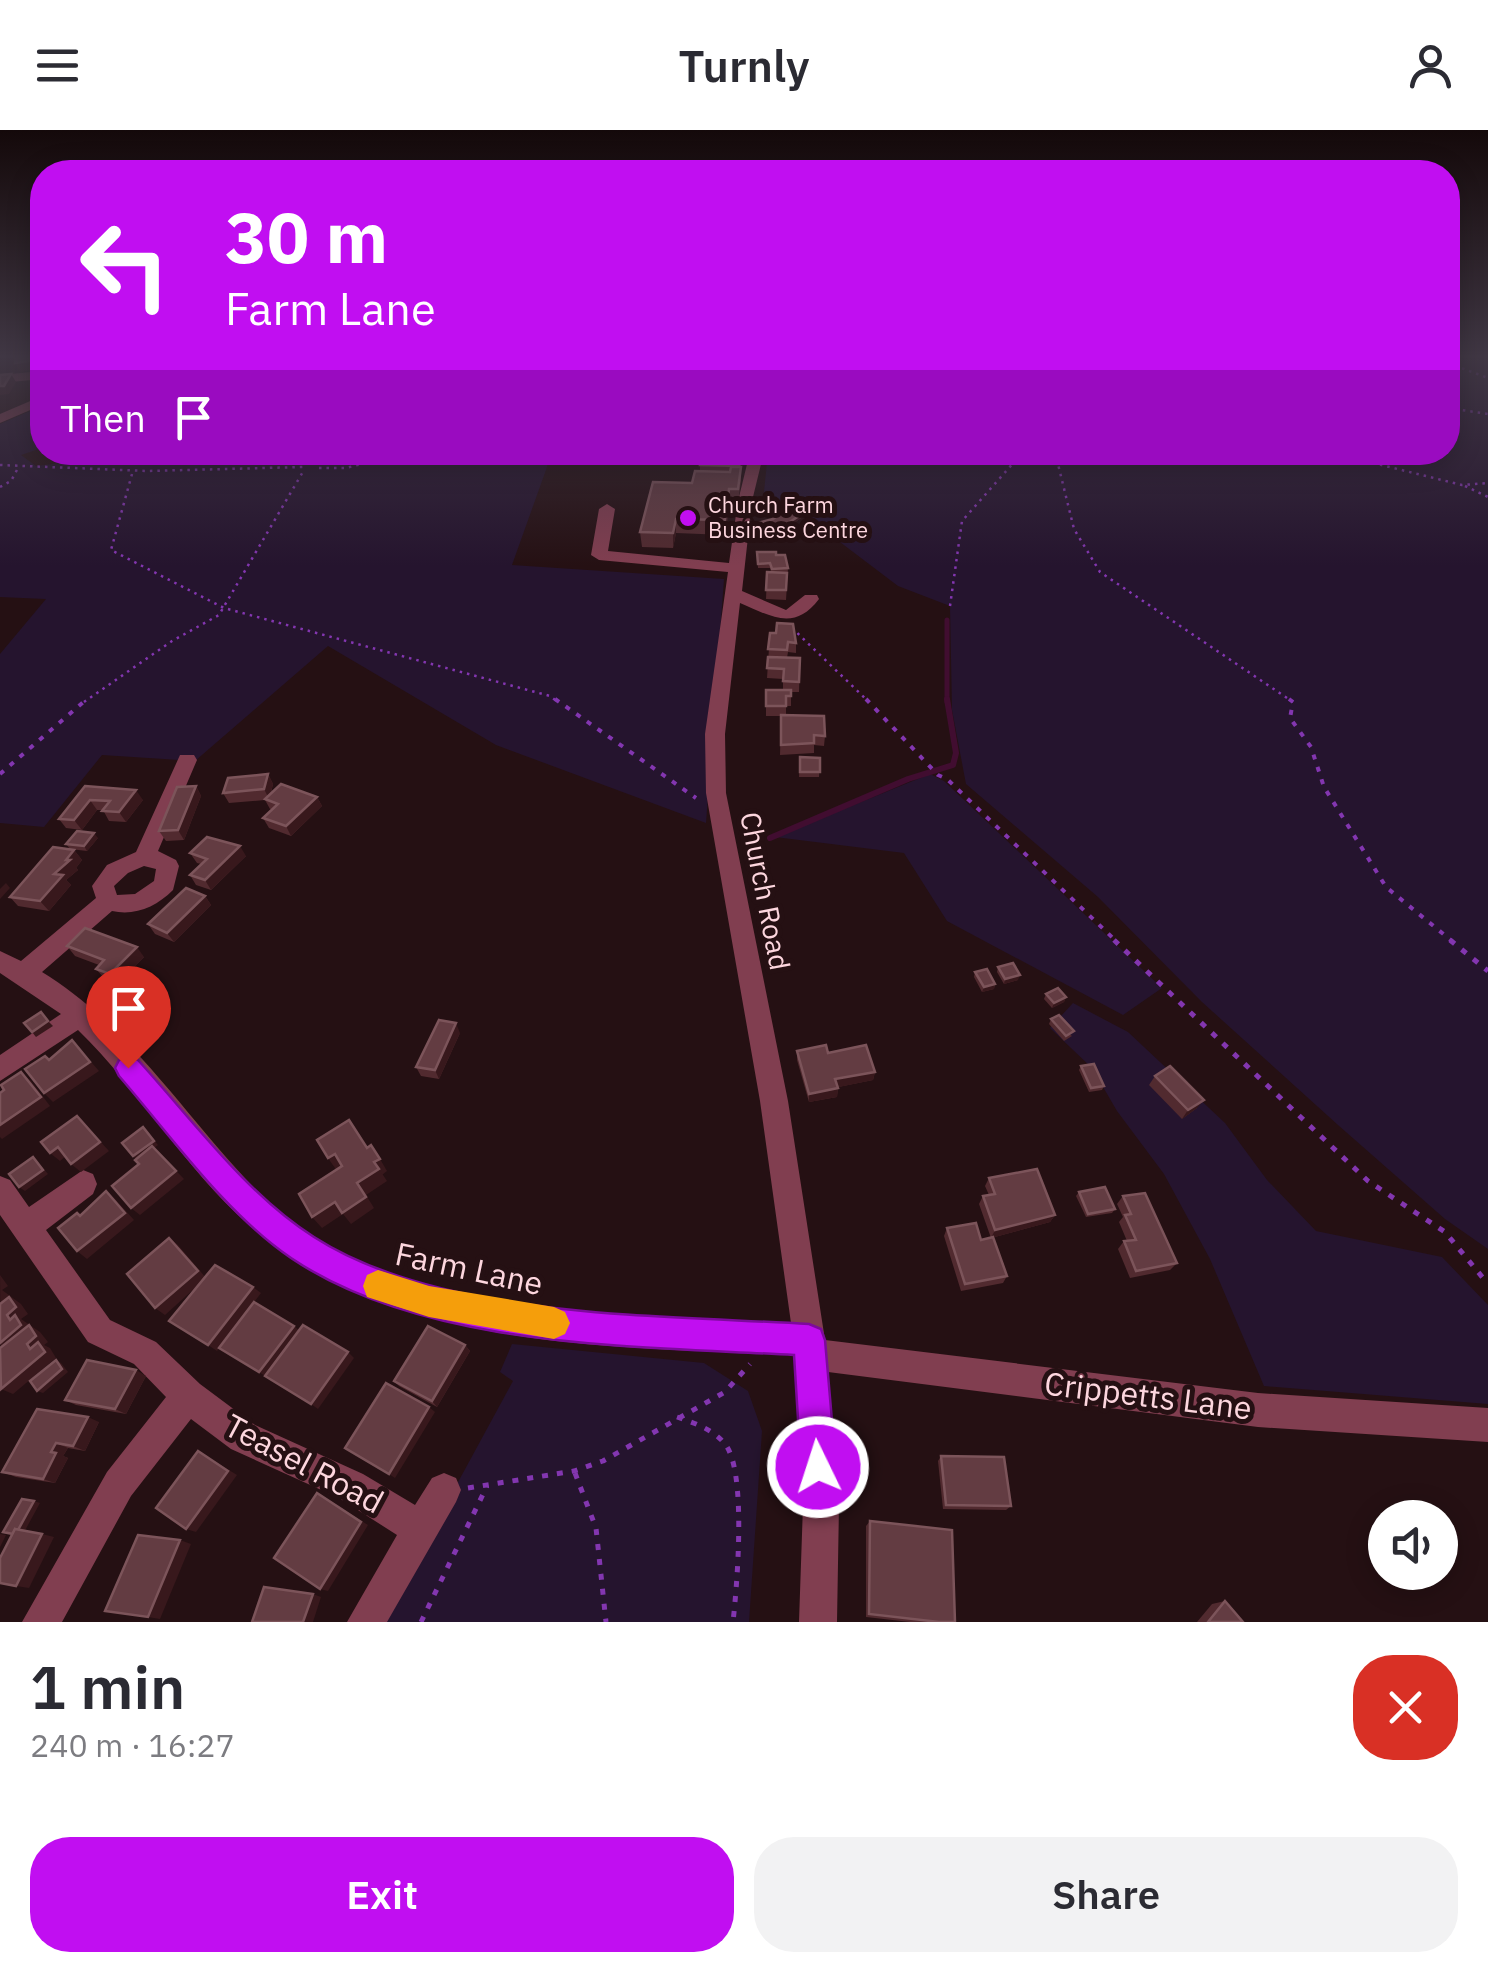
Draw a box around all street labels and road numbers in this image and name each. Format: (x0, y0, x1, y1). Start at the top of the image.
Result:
street label: Church Road (732, 809, 799, 973)
street label: Farm Lane (392, 1232, 547, 1304)
street label: Crippetts Lane (1042, 1361, 1254, 1429)
street label: Teasel Road (218, 1404, 391, 1522)

